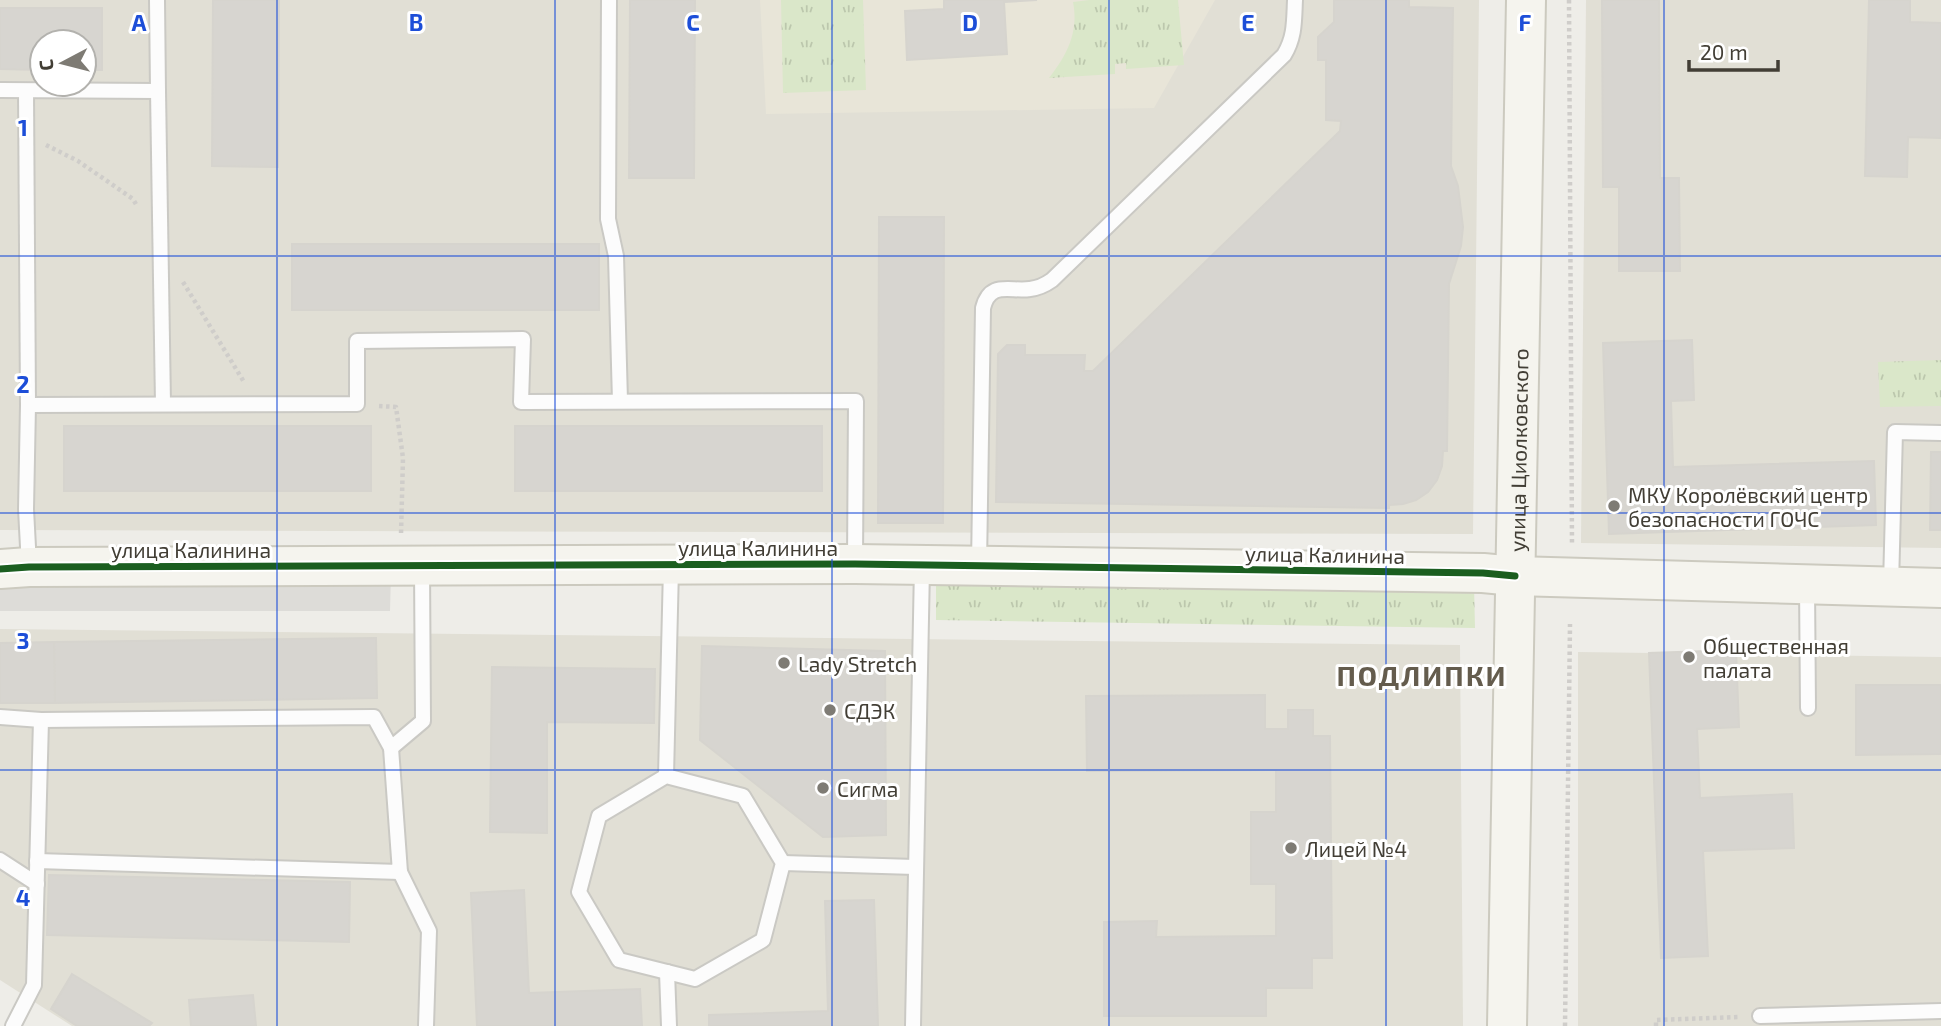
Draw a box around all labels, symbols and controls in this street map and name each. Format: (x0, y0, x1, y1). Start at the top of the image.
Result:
text: A (131, 8, 147, 36)
text: B (409, 8, 423, 36)
text: C (686, 8, 700, 36)
text: D (962, 8, 978, 36)
text: E (1241, 8, 1255, 36)
text: F (1519, 8, 1532, 36)
north arrow (28, 28, 98, 98)
scale bar (1689, 28, 1778, 72)
text: 20 m (1700, 39, 1748, 64)
text: С (34, 58, 58, 72)
text: 1 (18, 113, 28, 141)
street label: улица Циолковского (1503, 348, 1532, 552)
text: 2 (16, 370, 30, 398)
place label: МКУ Королёвский центр безопасности ГОЧС (1628, 482, 1868, 531)
marker: МКУ Королёвский центр безопасности ГОЧС (1606, 498, 1622, 514)
street label: улица Калинина (678, 535, 838, 561)
street label: улица Калинина (111, 537, 271, 563)
street label: улица Калинина (1245, 540, 1405, 569)
text: 3 (16, 626, 30, 654)
place label: Общественная палата (1703, 633, 1849, 682)
marker: Общественная палата (1681, 649, 1697, 665)
place label: Lady Stretch (798, 651, 917, 676)
marker: Lady Stretch (776, 655, 792, 671)
district label: ПОДЛИПКИ (1336, 658, 1508, 692)
place label: СДЭК (844, 698, 895, 723)
marker: СДЭК (822, 702, 838, 718)
place label: Сигма (837, 776, 898, 801)
marker: Сигма (815, 780, 831, 796)
place label: Лицей №4 (1305, 836, 1407, 861)
marker: Лицей №4 (1283, 840, 1299, 856)
text: 4 (16, 883, 30, 911)

